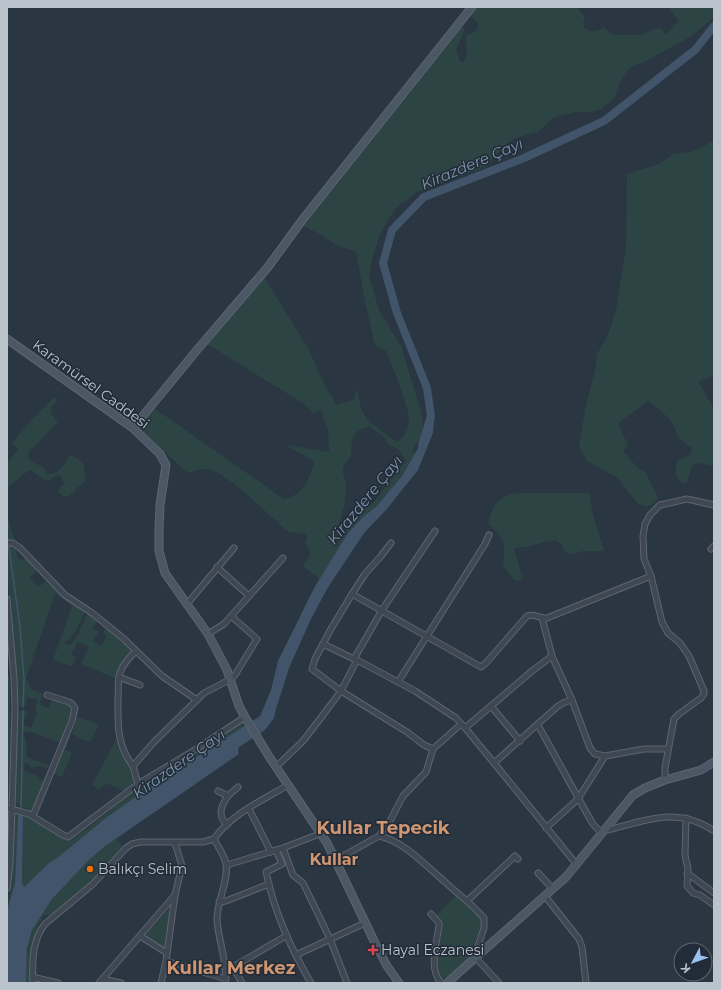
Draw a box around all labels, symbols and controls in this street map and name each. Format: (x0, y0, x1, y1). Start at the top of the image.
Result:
water label: Kirazdere Çayı (418, 134, 526, 194)
street label: Karamürsel Caddesi (29, 336, 153, 432)
water label: Kirazdere Çayı (323, 451, 406, 548)
water label: Kirazdere Çayı (129, 725, 229, 803)
district label: Kullar Tepecik (316, 817, 450, 839)
district label: Kullar (310, 850, 359, 869)
place label: Balıkçı Selim (98, 860, 187, 878)
marker: Balıkçı Selim (85, 864, 95, 874)
place label: Hayal Eczanesi (381, 941, 484, 959)
north arrow (673, 942, 713, 982)
marker: Hayal Eczanesi (368, 945, 378, 955)
district label: Kullar Merkez (167, 957, 296, 979)
text: K (677, 960, 693, 976)

